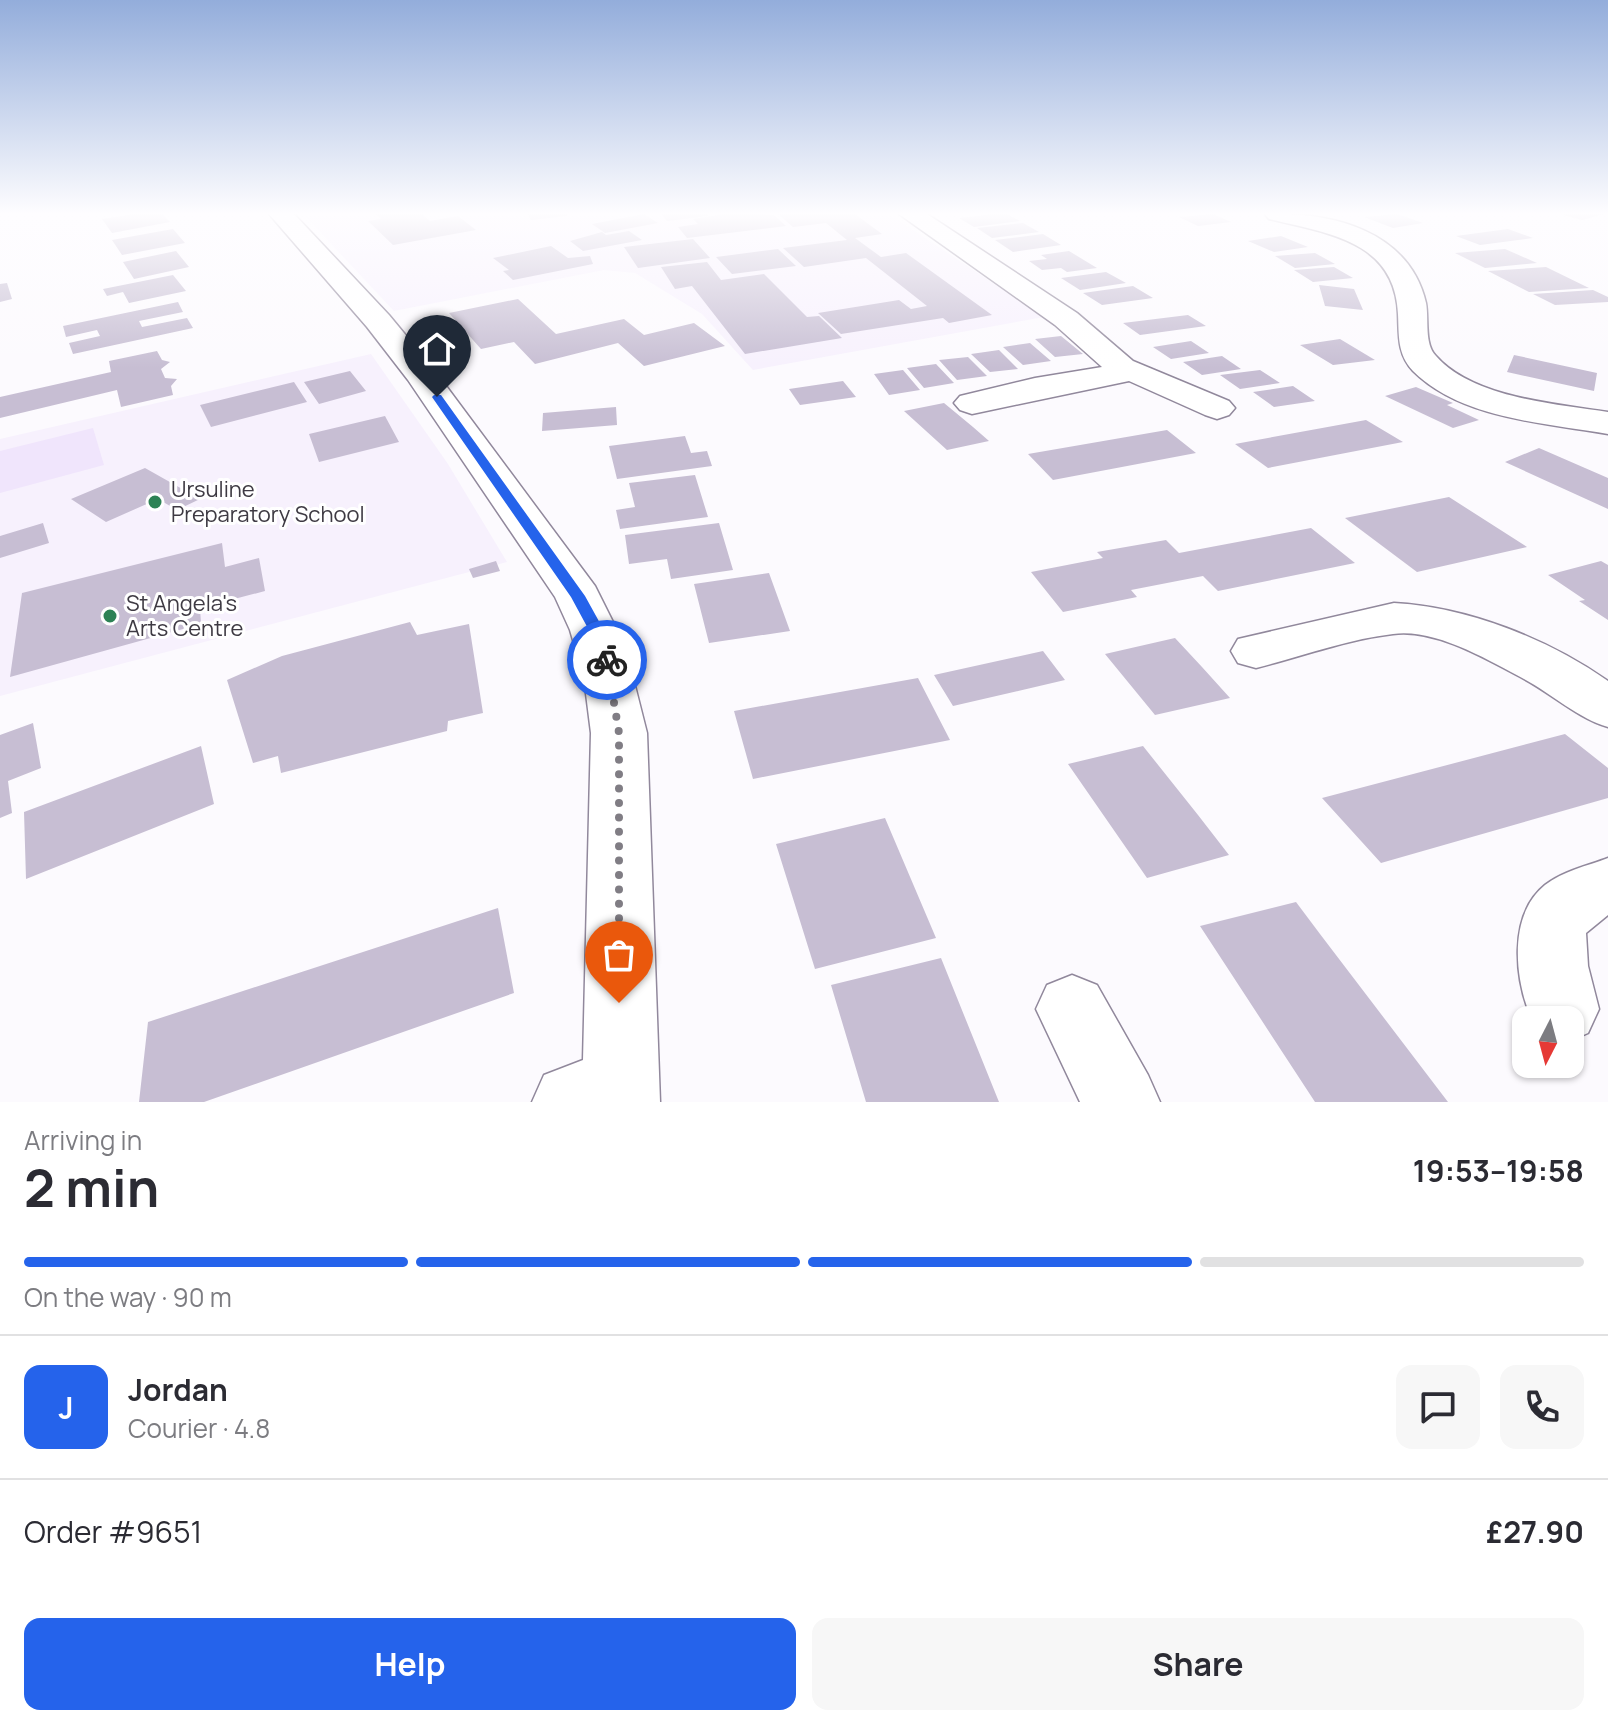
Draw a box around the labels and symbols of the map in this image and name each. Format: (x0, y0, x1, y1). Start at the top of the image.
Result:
pin (403, 315, 471, 397)
place label: Ursuline Preparatory School (171, 474, 365, 529)
marker: Ursuline Preparatory School (146, 493, 164, 511)
place label: St Angela's Arts Centre (126, 588, 243, 643)
marker: St Angela's Arts Centre (101, 607, 119, 625)
courier (567, 620, 647, 700)
pin (585, 921, 653, 1003)
north arrow (1512, 1006, 1584, 1078)

